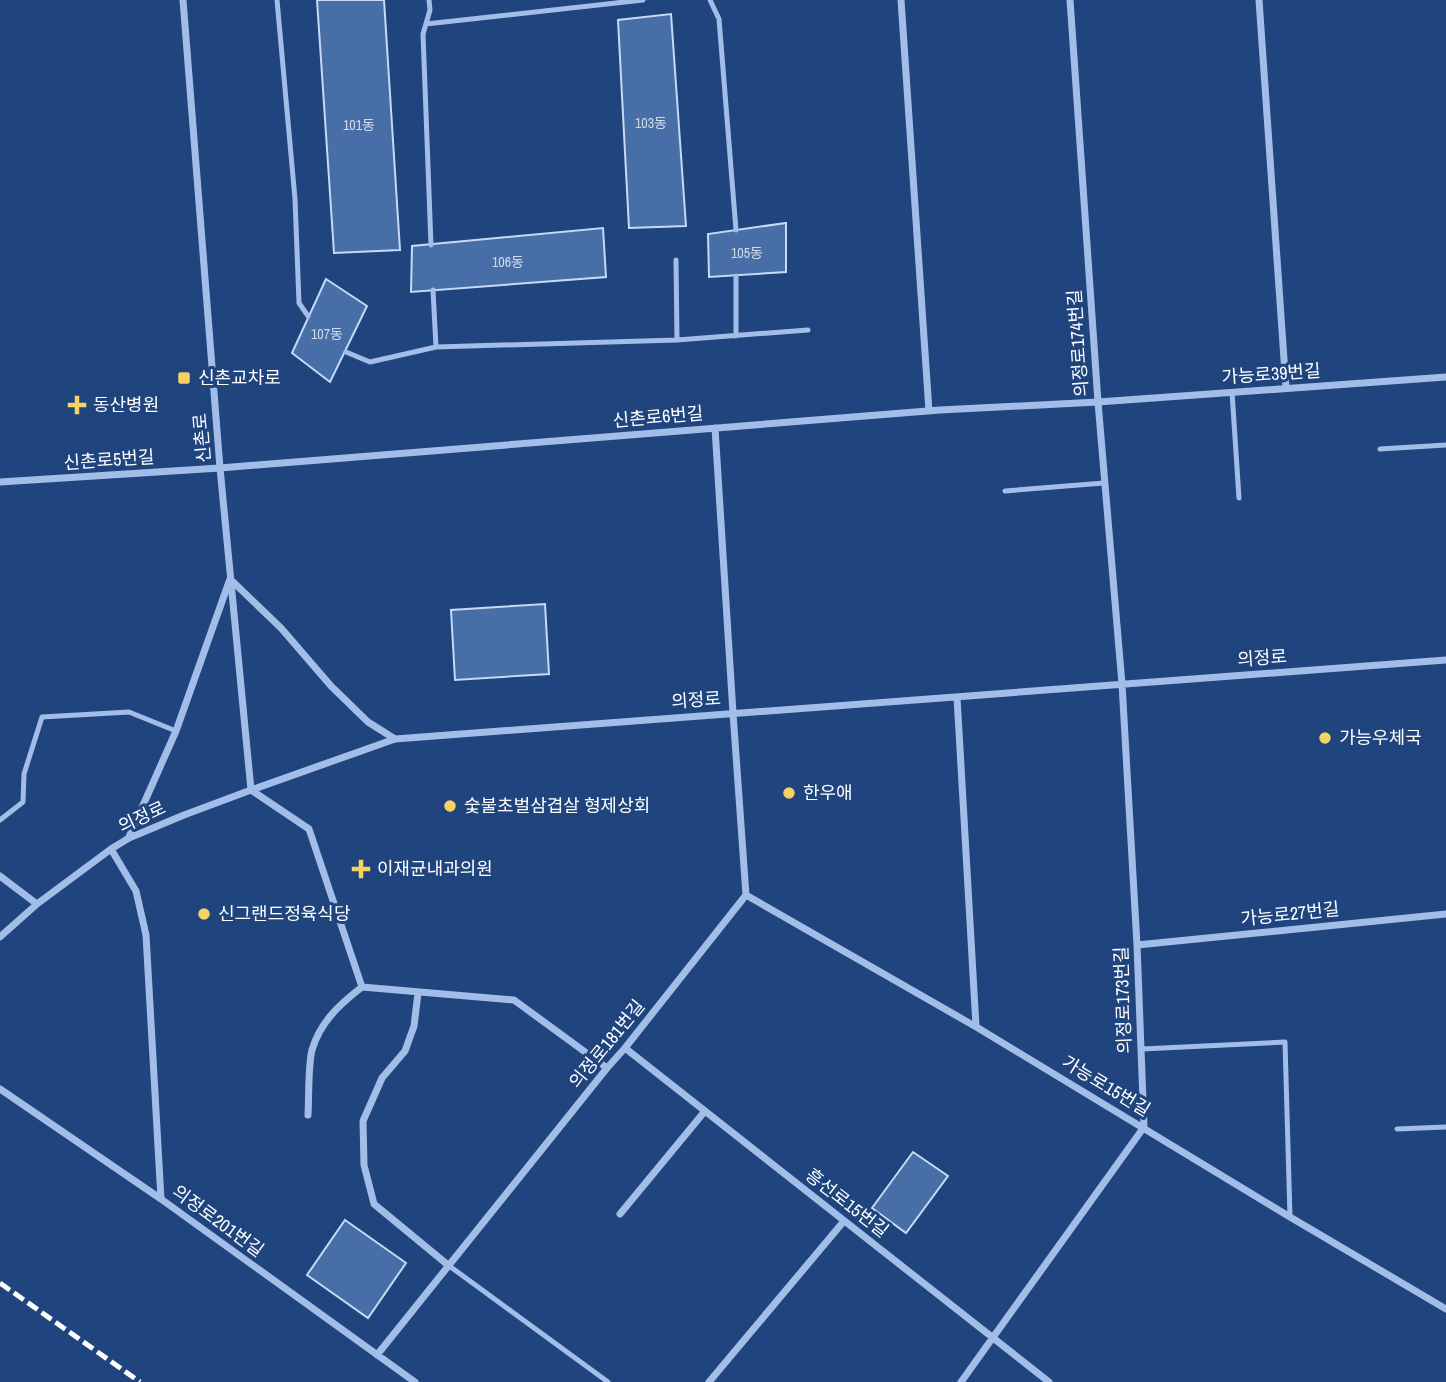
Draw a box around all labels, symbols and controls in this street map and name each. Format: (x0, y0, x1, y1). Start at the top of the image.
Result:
house number: 103동 (635, 114, 667, 132)
house number: 101동 (343, 116, 375, 134)
house number: 105동 (731, 244, 763, 262)
house number: 106동 (492, 253, 524, 271)
street label: 의정로174번길 (1061, 289, 1094, 397)
house number: 107동 (311, 325, 343, 343)
street label: 가능로39번길 (1221, 358, 1321, 389)
place label: 신촌교차로 (198, 365, 281, 390)
marker: 신촌교차로 (176, 370, 192, 386)
place label: 동산병원 (93, 392, 159, 417)
marker: 동산병원 (67, 395, 87, 415)
street label: 신촌로6번길 (612, 400, 704, 433)
street label: 신촌로 (187, 412, 216, 464)
street label: 신촌로5번길 (63, 444, 155, 475)
street label: 의정로 (1236, 643, 1288, 672)
street label: 의정로 (670, 685, 722, 714)
place label: 가능우체국 (1339, 725, 1422, 750)
marker: 가능우체국 (1317, 730, 1333, 746)
place label: 한우애 (803, 780, 853, 805)
marker: 한우애 (781, 785, 797, 801)
place label: 숯불초벌삼겹살 형제상회 (464, 793, 650, 818)
street label: 의정로 (114, 795, 170, 838)
marker: 숯불초벌삼겹살 형제상회 (442, 798, 458, 814)
place label: 이재균내과의원 (377, 856, 493, 881)
marker: 이재균내과의원 (351, 859, 371, 879)
street label: 가능로27번길 (1239, 896, 1341, 931)
place label: 신그랜드정육식당 (218, 901, 350, 926)
marker: 신그랜드정육식당 (196, 906, 212, 922)
street label: 의정로173번길 (1108, 946, 1137, 1054)
street label: 의정로181번길 (563, 994, 650, 1093)
street label: 가능로15번길 (1057, 1049, 1155, 1122)
street label: 흥선로15번길 (801, 1162, 894, 1243)
street label: 의정로201번길 (167, 1179, 269, 1262)

